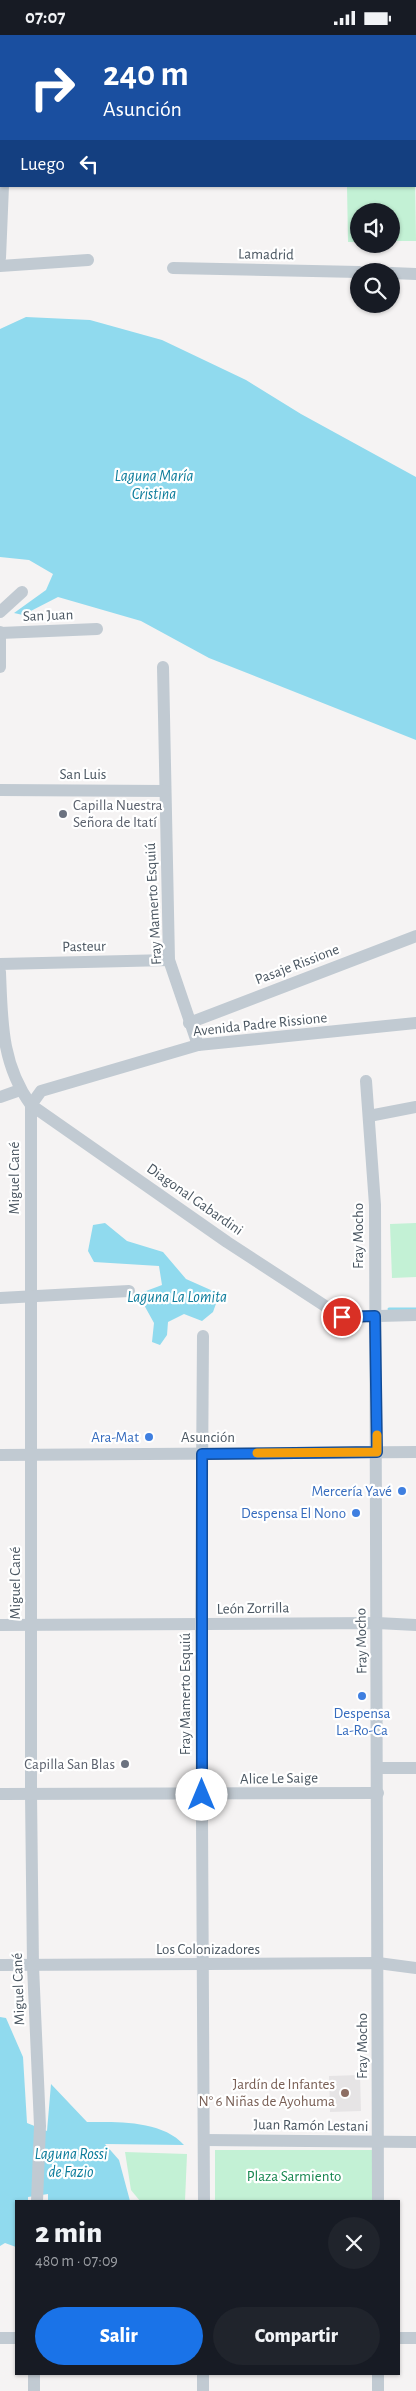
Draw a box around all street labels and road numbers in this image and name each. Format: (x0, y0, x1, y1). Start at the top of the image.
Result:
street label: Lamadrid (238, 247, 294, 262)
street label: San Juan (23, 607, 73, 624)
street label: San Luis (60, 767, 106, 782)
street label: Fray Mamerto Esquiú (143, 842, 164, 965)
street label: Pasteur (62, 939, 106, 954)
street label: Pasaje Rissione (253, 942, 341, 987)
street label: Avenida Padre Rissione (192, 1010, 328, 1039)
street label: Miguel Cané (7, 1142, 22, 1214)
street label: Diagonal Gabardini (144, 1161, 246, 1238)
street label: Fray Mocho (351, 1203, 366, 1269)
street label: Asunción (181, 1430, 235, 1445)
street label: Miguel Cané (8, 1547, 23, 1619)
street label: León Zorrilla (217, 1600, 290, 1617)
street label: Fray Mocho (353, 1608, 370, 1674)
street label: Fray Mamerto Esquiú (178, 1633, 193, 1755)
street label: Alice Le Saige (240, 1770, 318, 1787)
street label: Los Colonizadores (156, 1942, 260, 1957)
street label: Miguel Cané (10, 1952, 27, 2026)
street label: Fray Mocho (355, 2013, 370, 2079)
street label: Juan Ramón Lestani (253, 2117, 369, 2134)

